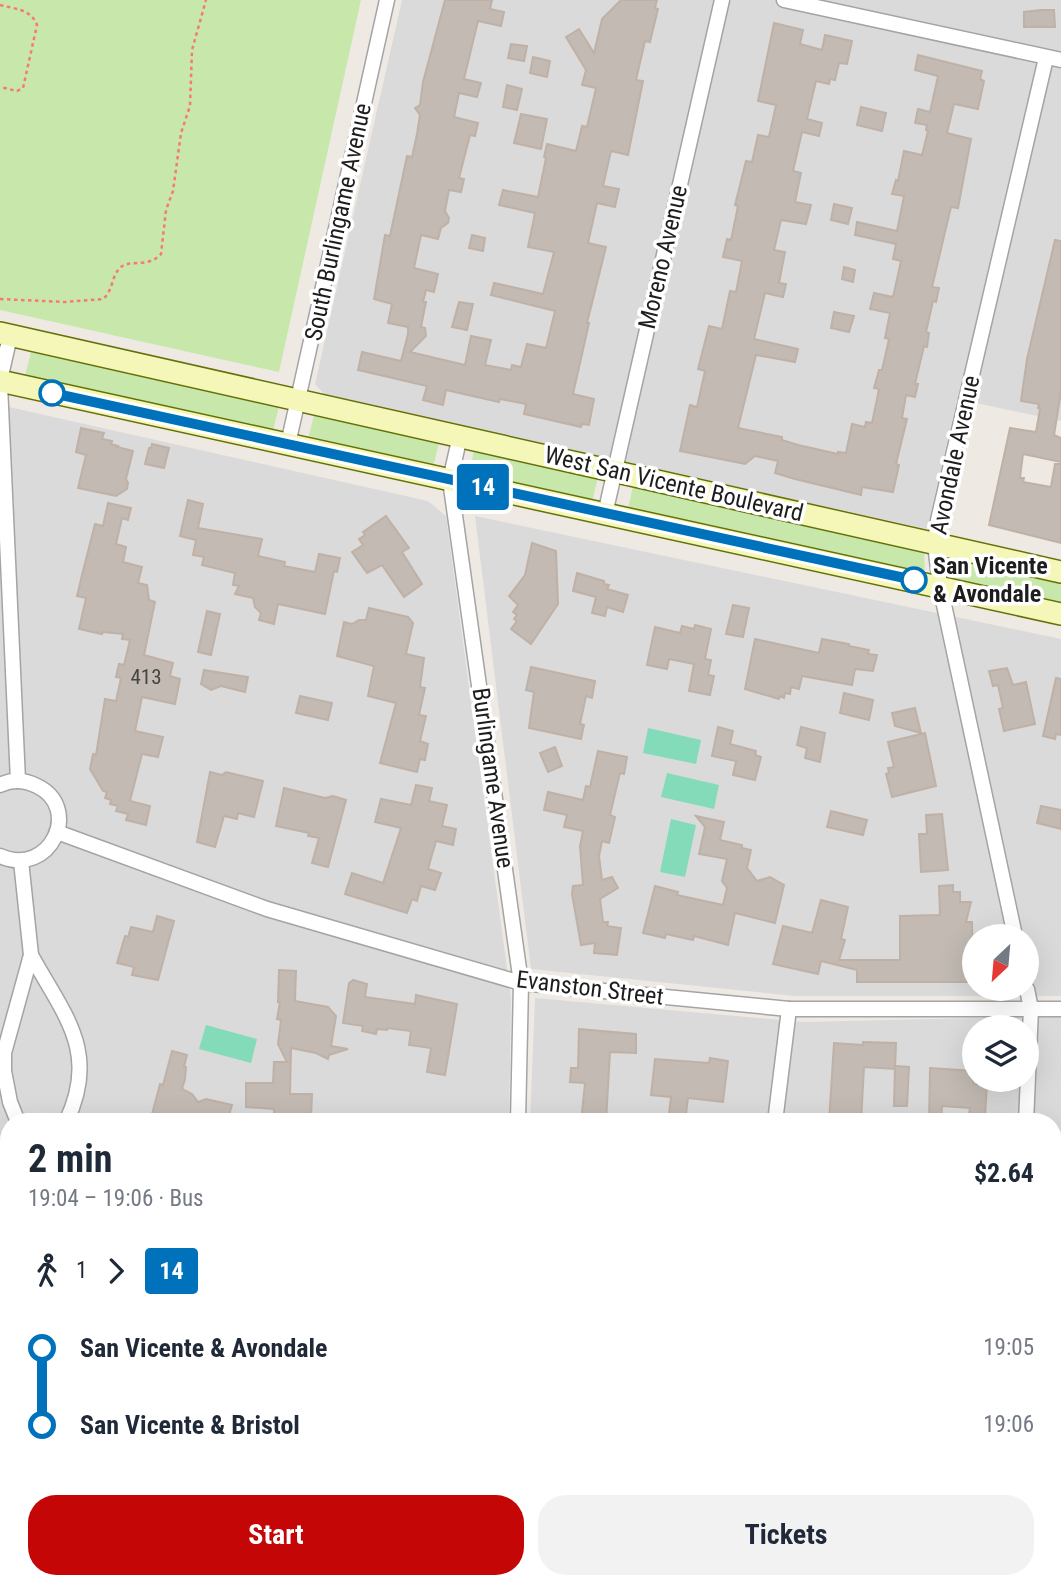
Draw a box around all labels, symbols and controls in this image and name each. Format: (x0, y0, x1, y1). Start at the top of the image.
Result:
street label: South Burlingame Avenue (299, 101, 377, 343)
street label: Moreno Avenue (633, 182, 693, 332)
street label: Avondale Avenue (924, 373, 986, 537)
unlabelled marker (39, 380, 65, 406)
street label: West San Vicente Boulevard (542, 441, 806, 527)
line badge: 14 (452, 464, 514, 510)
text: 14 (471, 473, 495, 501)
place label: San Vicente & Avondale (933, 552, 1048, 608)
marker: San Vicente & Avondale (901, 567, 927, 593)
house number: 413 (130, 665, 162, 689)
street label: Burlingame Avenue (466, 686, 520, 870)
north arrow (962, 924, 1040, 1001)
map controls (962, 924, 1039, 1092)
street label: Evanston Street (515, 965, 665, 1011)
button: layers (962, 1015, 1039, 1092)
text: 2 min (28, 1137, 112, 1181)
text: $2.64 (974, 1158, 1034, 1188)
text: 19:04 – 19:06 · Bus (28, 1185, 204, 1212)
icon: walk (28, 1252, 66, 1290)
icon: forward (97, 1252, 135, 1290)
text: 1 (76, 1257, 87, 1284)
text: 14 (159, 1257, 184, 1285)
text: San Vicente & Avondale (80, 1333, 328, 1363)
text: 19:05 (983, 1334, 1034, 1361)
text: San Vicente & Bristol (80, 1410, 300, 1440)
text: 19:06 (983, 1411, 1034, 1438)
button: Start (28, 1495, 524, 1575)
button: Tickets (538, 1495, 1034, 1575)

